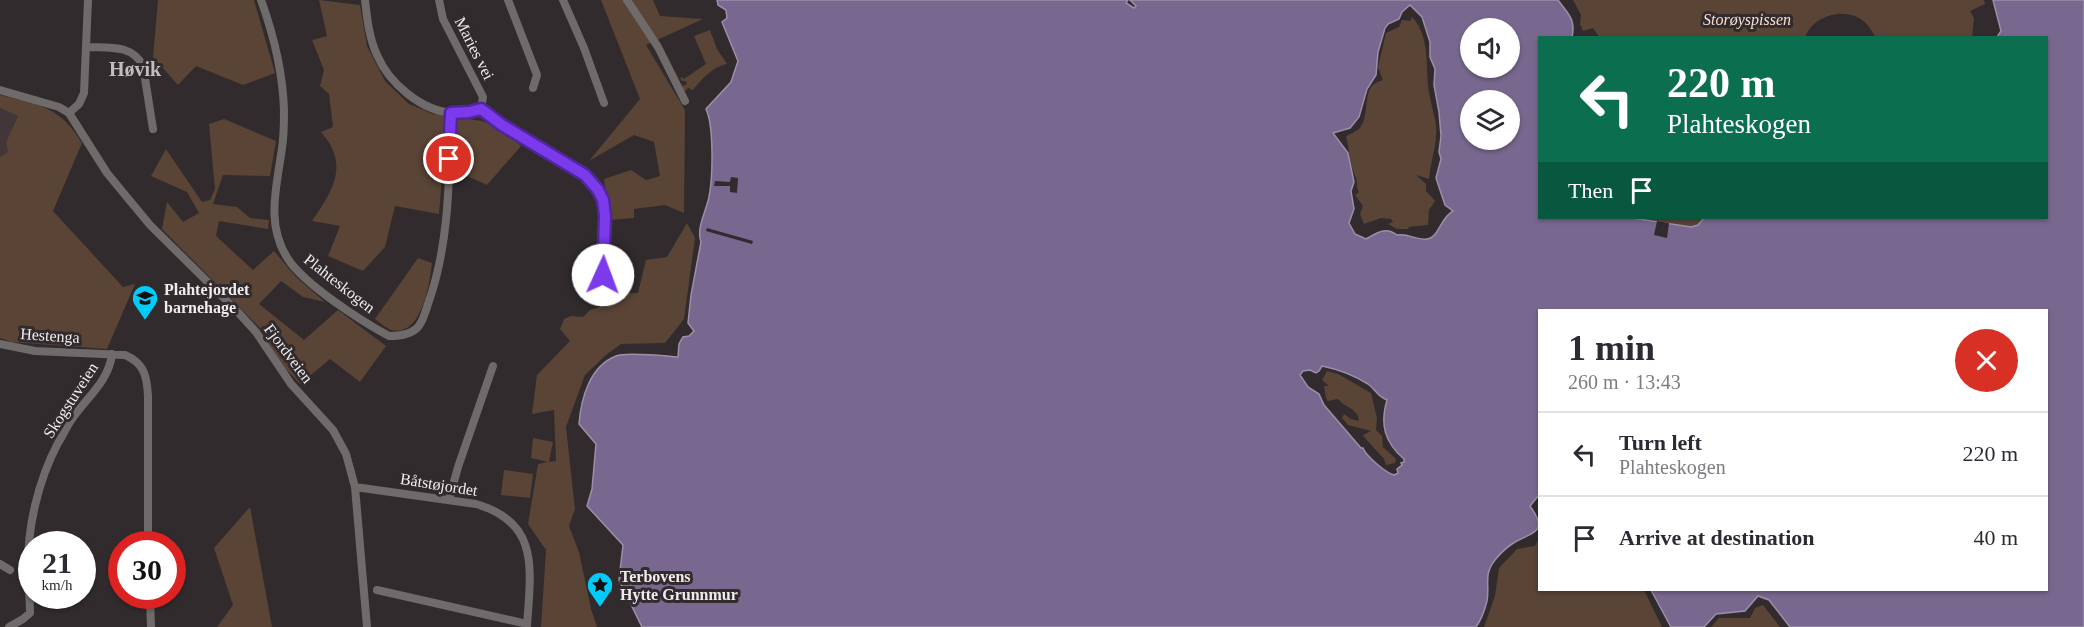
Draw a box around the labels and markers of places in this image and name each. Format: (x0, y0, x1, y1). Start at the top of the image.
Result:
pin (423, 133, 474, 184)
place label: Plahtejordet barnehage (164, 281, 250, 317)
school or university icon: Plahtejordet barnehage (130, 283, 160, 321)
place label: Terbovens Hytte Grunnmur (620, 568, 738, 604)
place icon: Terbovens Hytte Grunnmur (585, 570, 615, 608)

